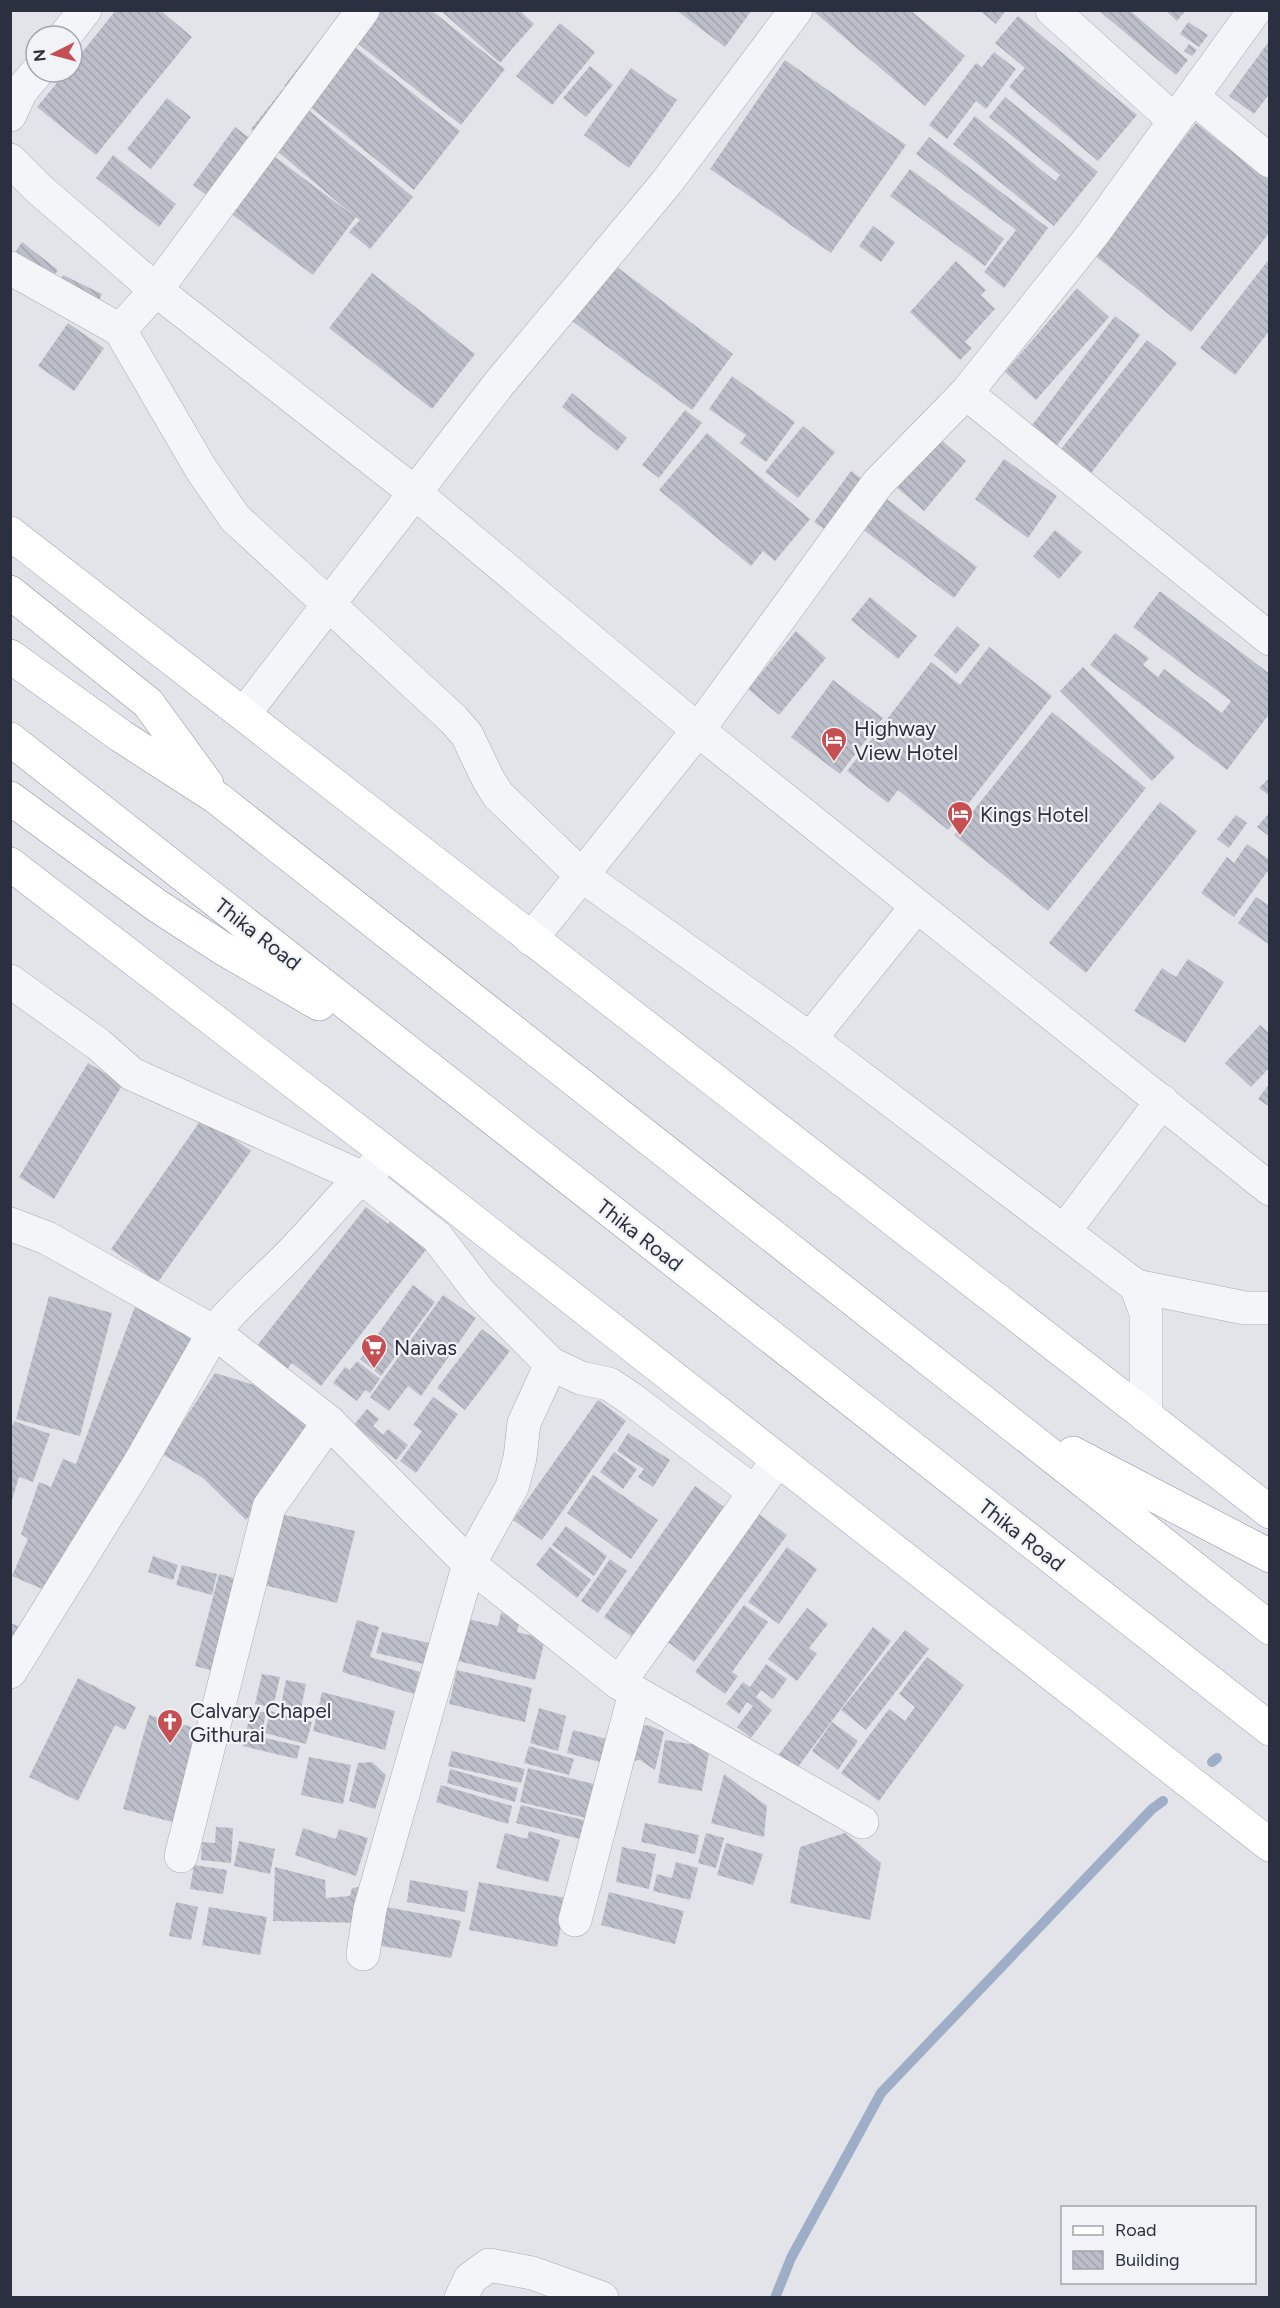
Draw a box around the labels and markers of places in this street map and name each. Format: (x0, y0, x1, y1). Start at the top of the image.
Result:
place label: Highway View Hotel (854, 716, 958, 765)
hotel icon: Highway View Hotel (819, 725, 849, 763)
hotel icon: Kings Hotel (945, 799, 975, 837)
place label: Kings Hotel (980, 802, 1089, 827)
supermarket icon: Naivas (359, 1332, 389, 1370)
place label: Naivas (394, 1335, 457, 1360)
place label: Calvary Chapel Githurai (190, 1698, 331, 1747)
church icon: Calvary Chapel Githurai (155, 1707, 185, 1745)

